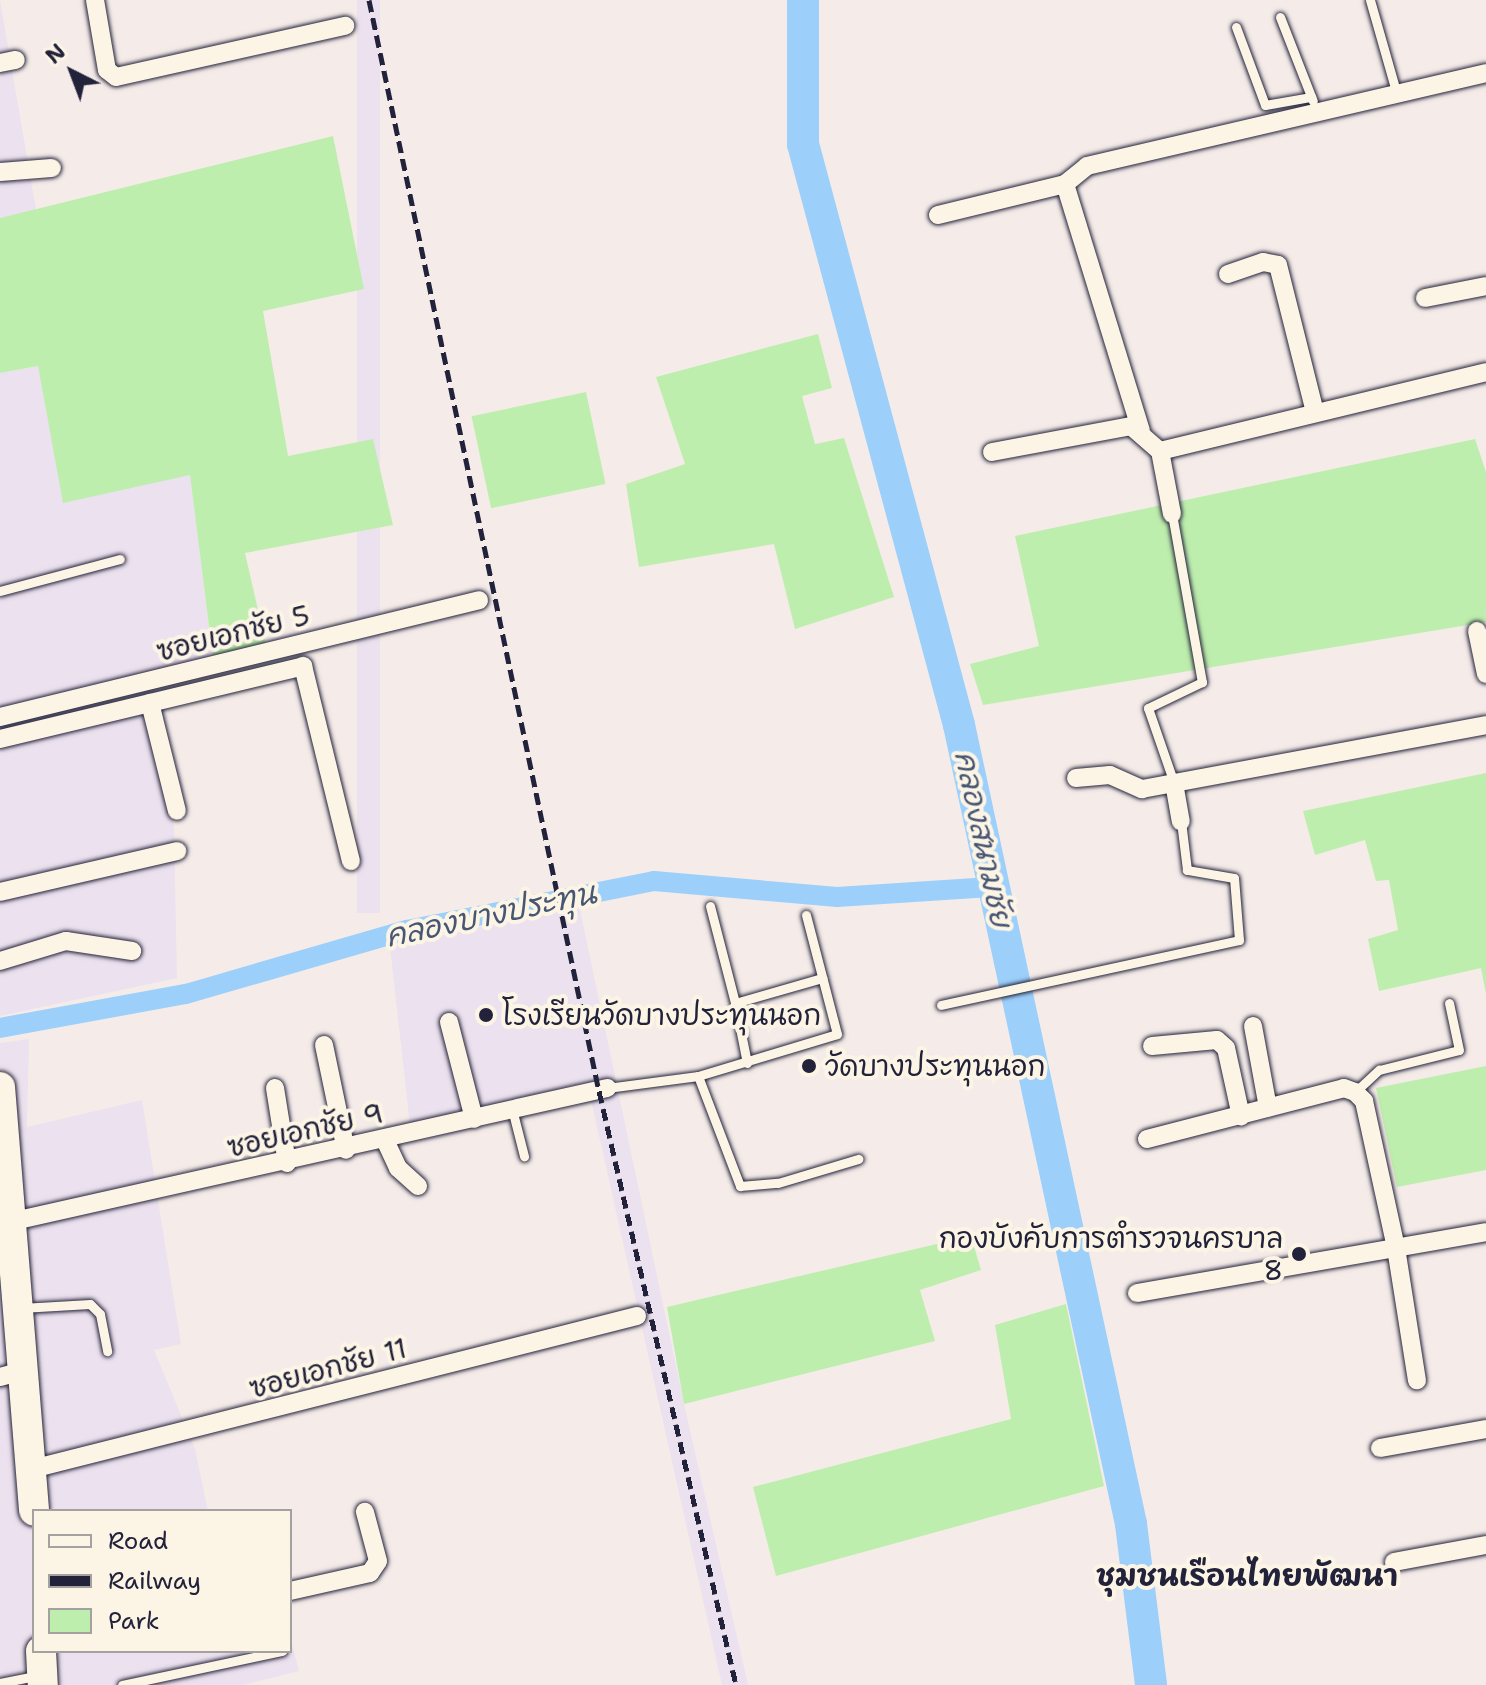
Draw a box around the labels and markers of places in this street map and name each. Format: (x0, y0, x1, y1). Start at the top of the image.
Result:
place label: โรงเรียนวัดบางประทุนนอก (502, 998, 821, 1032)
marker: โรงเรียนวัดบางประทุนนอก (477, 1006, 495, 1024)
place label: วัดบางประทุนนอก (825, 1049, 1046, 1083)
marker: วัดบางประทุนนอก (800, 1057, 818, 1075)
place label: กองบังคับการตำรวจนครบาล 8 (938, 1221, 1283, 1287)
marker: กองบังคับการตำรวจนครบาล 8 (1290, 1245, 1308, 1263)

